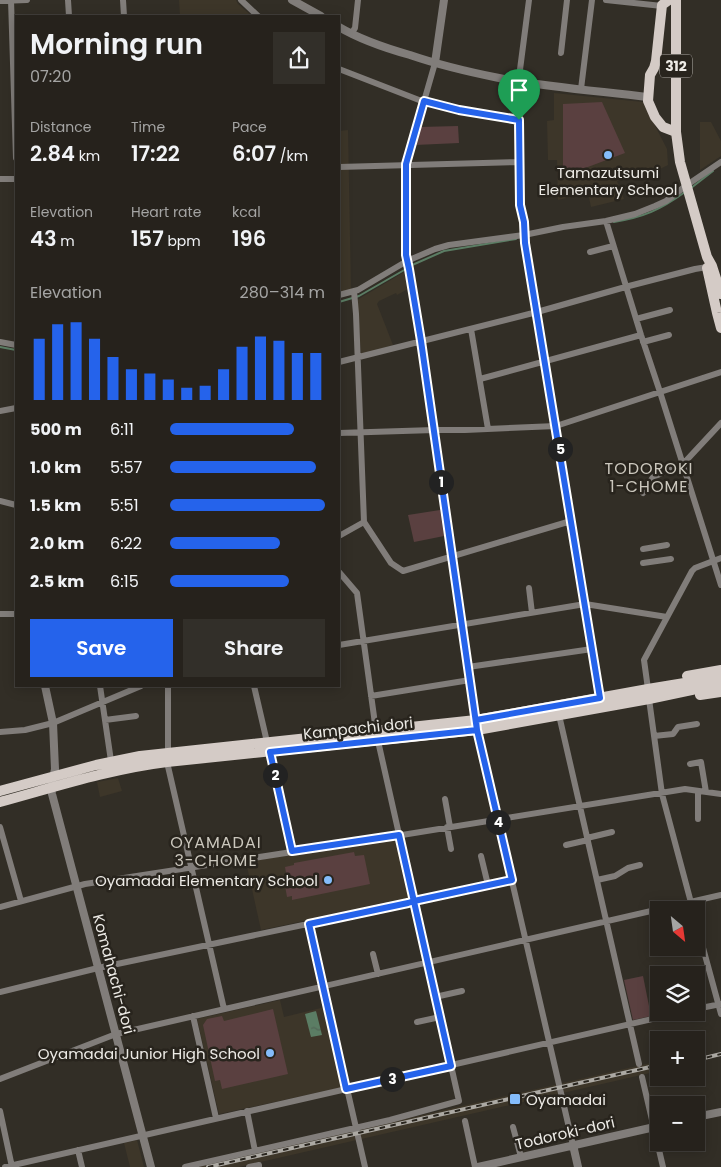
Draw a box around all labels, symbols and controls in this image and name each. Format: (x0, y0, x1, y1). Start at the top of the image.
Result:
text: Morning run (30, 25, 203, 64)
button: share (273, 32, 325, 84)
road number: 312 (660, 54, 692, 78)
text: 07:20 (30, 65, 71, 88)
pin (498, 69, 540, 120)
icon: arrive (505, 76, 533, 104)
text: Distance (30, 117, 91, 137)
text: Time (131, 117, 165, 137)
text: Pace (232, 117, 267, 137)
text: 2.84 (30, 139, 75, 168)
text: 17:22 (131, 139, 180, 168)
text: 6:07 (232, 139, 276, 168)
text: km (75, 146, 100, 166)
text: /km (276, 146, 308, 166)
marker: Tamazutsumi Elementary School (602, 149, 614, 161)
place label: Tamazutsumi Elementary School (538, 162, 678, 200)
text: Elevation (30, 202, 93, 222)
text: Heart rate (131, 202, 201, 222)
text: kcal (232, 202, 261, 222)
text: 43 (30, 224, 56, 253)
text: 157 (131, 224, 164, 253)
text: 196 (232, 224, 266, 253)
text: m (56, 231, 75, 251)
text: bpm (164, 231, 201, 251)
text: Elevation (30, 281, 102, 304)
text: 280–314 m (239, 281, 325, 304)
text: 500 m (30, 418, 82, 441)
text: 6:11 (110, 418, 134, 441)
pin: 5 (548, 436, 572, 462)
text: 5 (556, 439, 565, 459)
text: 1.0 km (30, 456, 81, 479)
text: 5:57 (110, 456, 142, 479)
district label: TODOROKI 1-CHOME (605, 457, 693, 498)
pin: 1 (428, 470, 454, 494)
text: 1 (439, 472, 444, 492)
text: 1.5 km (30, 494, 81, 517)
text: 5:51 (110, 494, 139, 517)
text: 2.0 km (30, 532, 84, 555)
text: 6:22 (110, 532, 142, 555)
text: 2.5 km (30, 570, 84, 593)
text: 6:15 (110, 570, 139, 593)
button: Save (30, 619, 173, 677)
button: Share (183, 619, 325, 677)
street label: Kampachi dori (302, 712, 414, 744)
pin: 2 (262, 762, 288, 788)
text: 2 (272, 765, 280, 785)
pin: 4 (486, 810, 510, 834)
text: 4 (494, 812, 503, 832)
district label: OYAMADAI 3-CHOME (170, 831, 262, 872)
place label: Oyamadai Elementary School (95, 870, 318, 891)
marker: Oyamadai Elementary School (322, 874, 334, 886)
north arrow (650, 901, 705, 956)
map controls (650, 901, 705, 1151)
street label: Komahachi-dori (88, 912, 140, 1036)
button: layers (650, 966, 705, 1021)
button: + (650, 1031, 705, 1086)
place label: Oyamadai Junior High School (38, 1043, 260, 1064)
marker: Oyamadai Junior High School (264, 1047, 276, 1059)
pin: 3 (380, 1066, 404, 1092)
text: 3 (388, 1069, 397, 1089)
place label: Oyamadai (526, 1089, 606, 1110)
marker: Oyamadai (508, 1092, 522, 1106)
button: − (650, 1096, 705, 1151)
street label: Todoroki-dori (513, 1111, 617, 1155)

